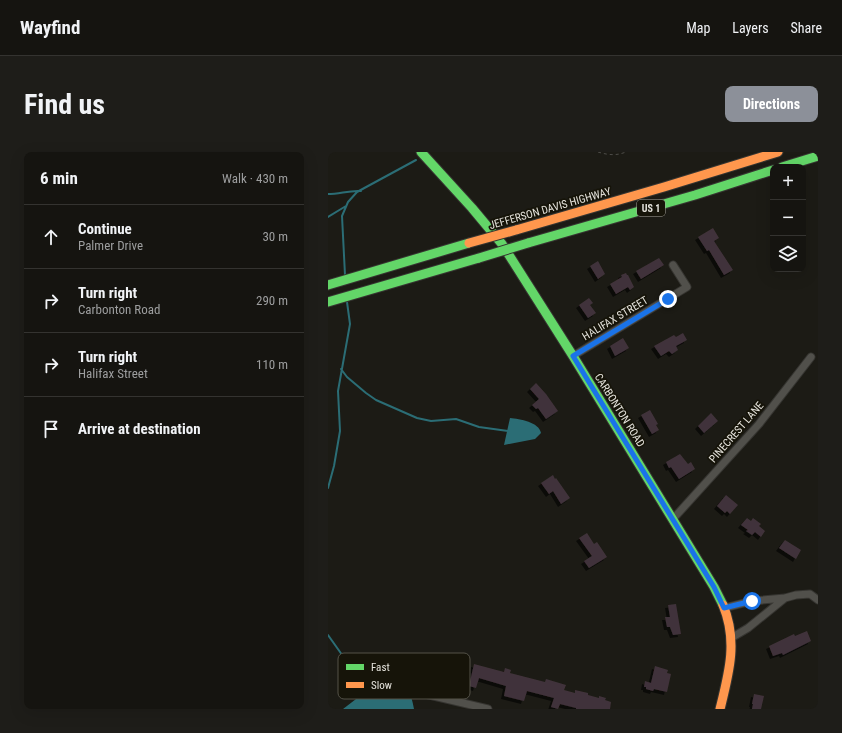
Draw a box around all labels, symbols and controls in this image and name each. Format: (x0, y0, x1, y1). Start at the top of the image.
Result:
text: Wayfind (20, 16, 80, 39)
text: Map (686, 20, 710, 36)
text: Layers (732, 20, 769, 36)
text: Share (791, 20, 822, 36)
button: Directions (725, 86, 818, 122)
text: Find us (24, 88, 105, 121)
map controls (770, 164, 806, 272)
button: + (770, 164, 806, 200)
text: 6 min (40, 168, 78, 188)
text: Walk · 430 m (222, 171, 288, 186)
street label: JEFFERSON DAVIS HIGHWAY (488, 185, 613, 232)
road number: US 1 (637, 200, 665, 216)
button: − (770, 200, 806, 236)
text: Continue (78, 220, 132, 238)
icon: ahead (40, 226, 62, 248)
text: 30 m (262, 229, 288, 244)
button: layers (770, 236, 806, 272)
text: Palmer Drive (78, 238, 143, 253)
text: Turn right (78, 284, 137, 302)
icon: right (40, 290, 62, 312)
route end (659, 290, 677, 308)
text: 290 m (256, 293, 288, 308)
street label: HALIFAX STREET (580, 294, 651, 343)
text: Carbonton Road (78, 302, 160, 317)
text: Turn right (78, 348, 137, 366)
icon: right (40, 354, 62, 376)
text: 110 m (256, 357, 288, 372)
text: Halifax Street (78, 366, 148, 381)
street label: CARBONTON ROAD (592, 371, 647, 449)
street label: PINECREST LANE (706, 399, 767, 465)
icon: arrive (40, 418, 62, 440)
text: Arrive at destination (78, 420, 201, 438)
route start (743, 592, 761, 610)
legend (338, 653, 470, 699)
text: Fast (371, 661, 390, 674)
text: Slow (371, 679, 392, 692)

